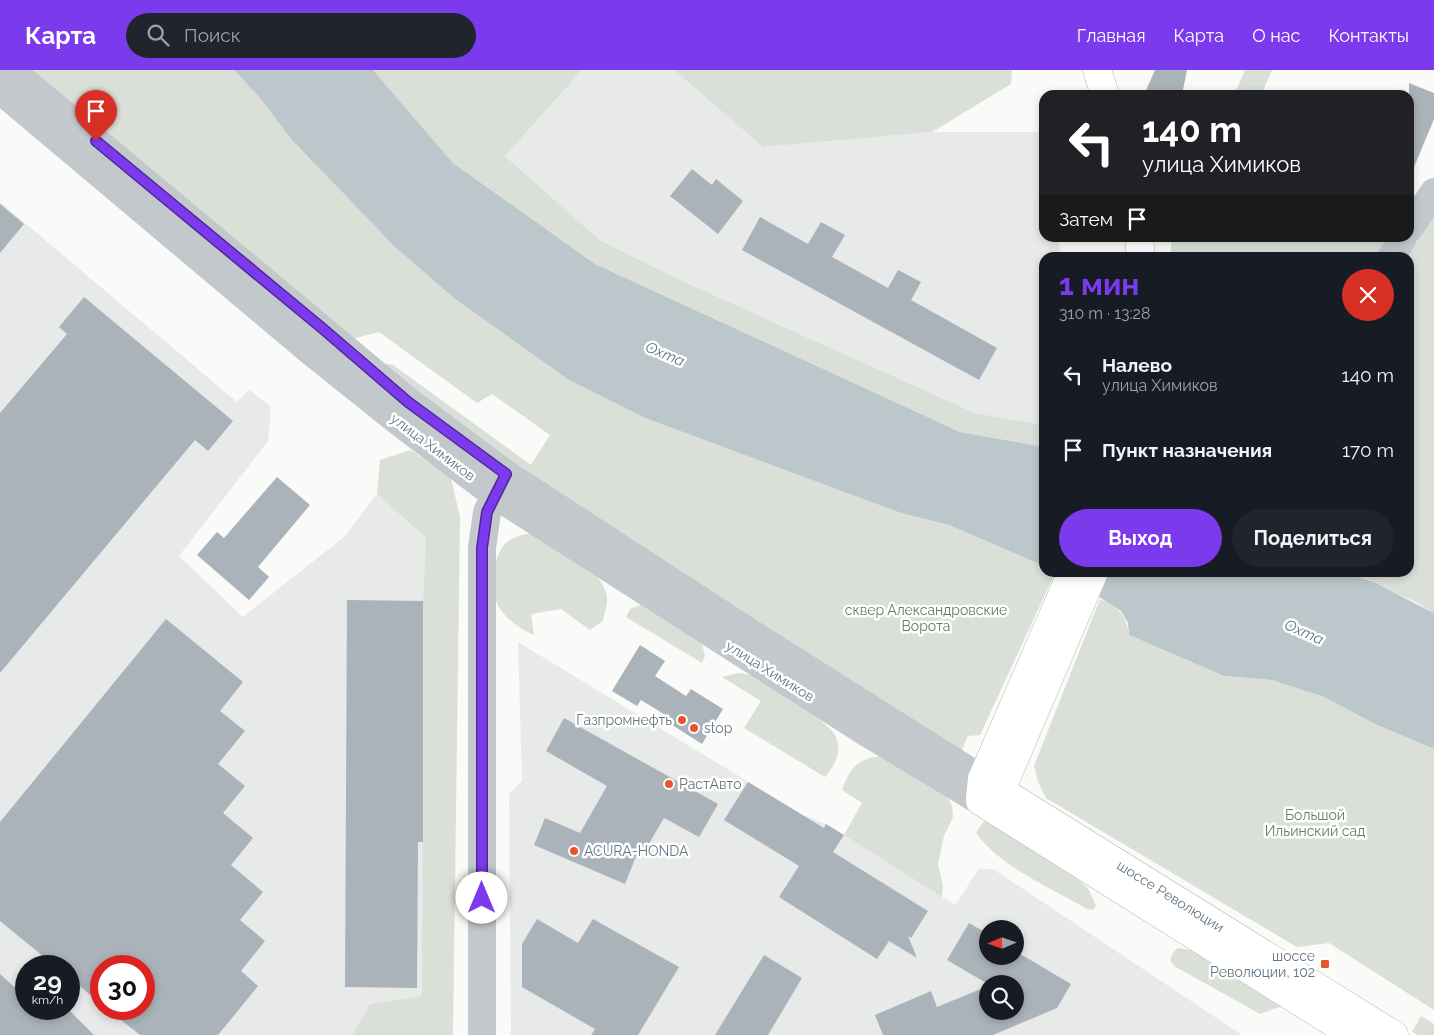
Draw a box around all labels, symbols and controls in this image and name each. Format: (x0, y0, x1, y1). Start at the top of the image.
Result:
search box (126, 13, 476, 58)
text: Карта (25, 21, 96, 50)
icon: search (144, 21, 172, 49)
text: Поиск (184, 24, 241, 46)
text: Главная (1077, 25, 1145, 46)
text: Карта (1173, 25, 1224, 46)
text: О нас (1252, 25, 1300, 46)
text: Контакты (1328, 25, 1409, 46)
pin (75, 90, 117, 141)
icon: arrive (82, 97, 110, 125)
text: 140 m (1142, 109, 1242, 150)
icon: left (1059, 110, 1124, 175)
text: улица Химиков (1142, 151, 1301, 177)
icon: arrive (1123, 205, 1151, 233)
text: Затем (1059, 208, 1113, 230)
text: 1 мин (1059, 267, 1139, 302)
button: close (1342, 269, 1394, 321)
text: 310 m · 13:28 (1059, 304, 1150, 323)
water label: Охта (643, 338, 687, 370)
text: Налево (1102, 354, 1172, 376)
icon: left (1059, 361, 1087, 389)
text: 140 m (1342, 364, 1394, 386)
text: улица Химиков (1102, 376, 1218, 395)
street label: улица Химиков (388, 410, 478, 484)
icon: arrive (1059, 436, 1087, 464)
text: Пункт назначения (1102, 439, 1272, 461)
text: 170 m (1342, 439, 1394, 461)
button: Выход (1059, 509, 1222, 567)
button: Поделиться (1232, 509, 1394, 567)
park label: сквер Александровские Ворота (845, 602, 1007, 634)
water label: Охта (1282, 615, 1326, 649)
street label: улица Химиков (723, 637, 817, 705)
place label: Газпромнефть (576, 712, 672, 728)
marker: Газпромнефть (676, 714, 688, 726)
place label: stop (704, 720, 733, 736)
marker: stop (688, 722, 700, 734)
place label: РастАвто (679, 776, 742, 792)
marker: РастАвто (663, 778, 675, 790)
park label: Большой Ильинский сад (1265, 807, 1365, 839)
place label: ACURA-HONDA (584, 843, 689, 859)
marker: ACURA-HONDA (568, 845, 580, 857)
street label: шоссе Революции (1114, 857, 1227, 935)
position arrow (455, 871, 507, 923)
north arrow (979, 920, 1024, 965)
map controls (979, 920, 1024, 1020)
place label: шоссе Революции, 102 (1210, 948, 1315, 980)
speed limit sign: 30 (90, 955, 155, 1020)
marker: шоссе Революции, 102 (1319, 958, 1331, 970)
text: 29 (33, 966, 62, 996)
button: search (979, 975, 1024, 1020)
text: km/h (32, 993, 63, 1007)

